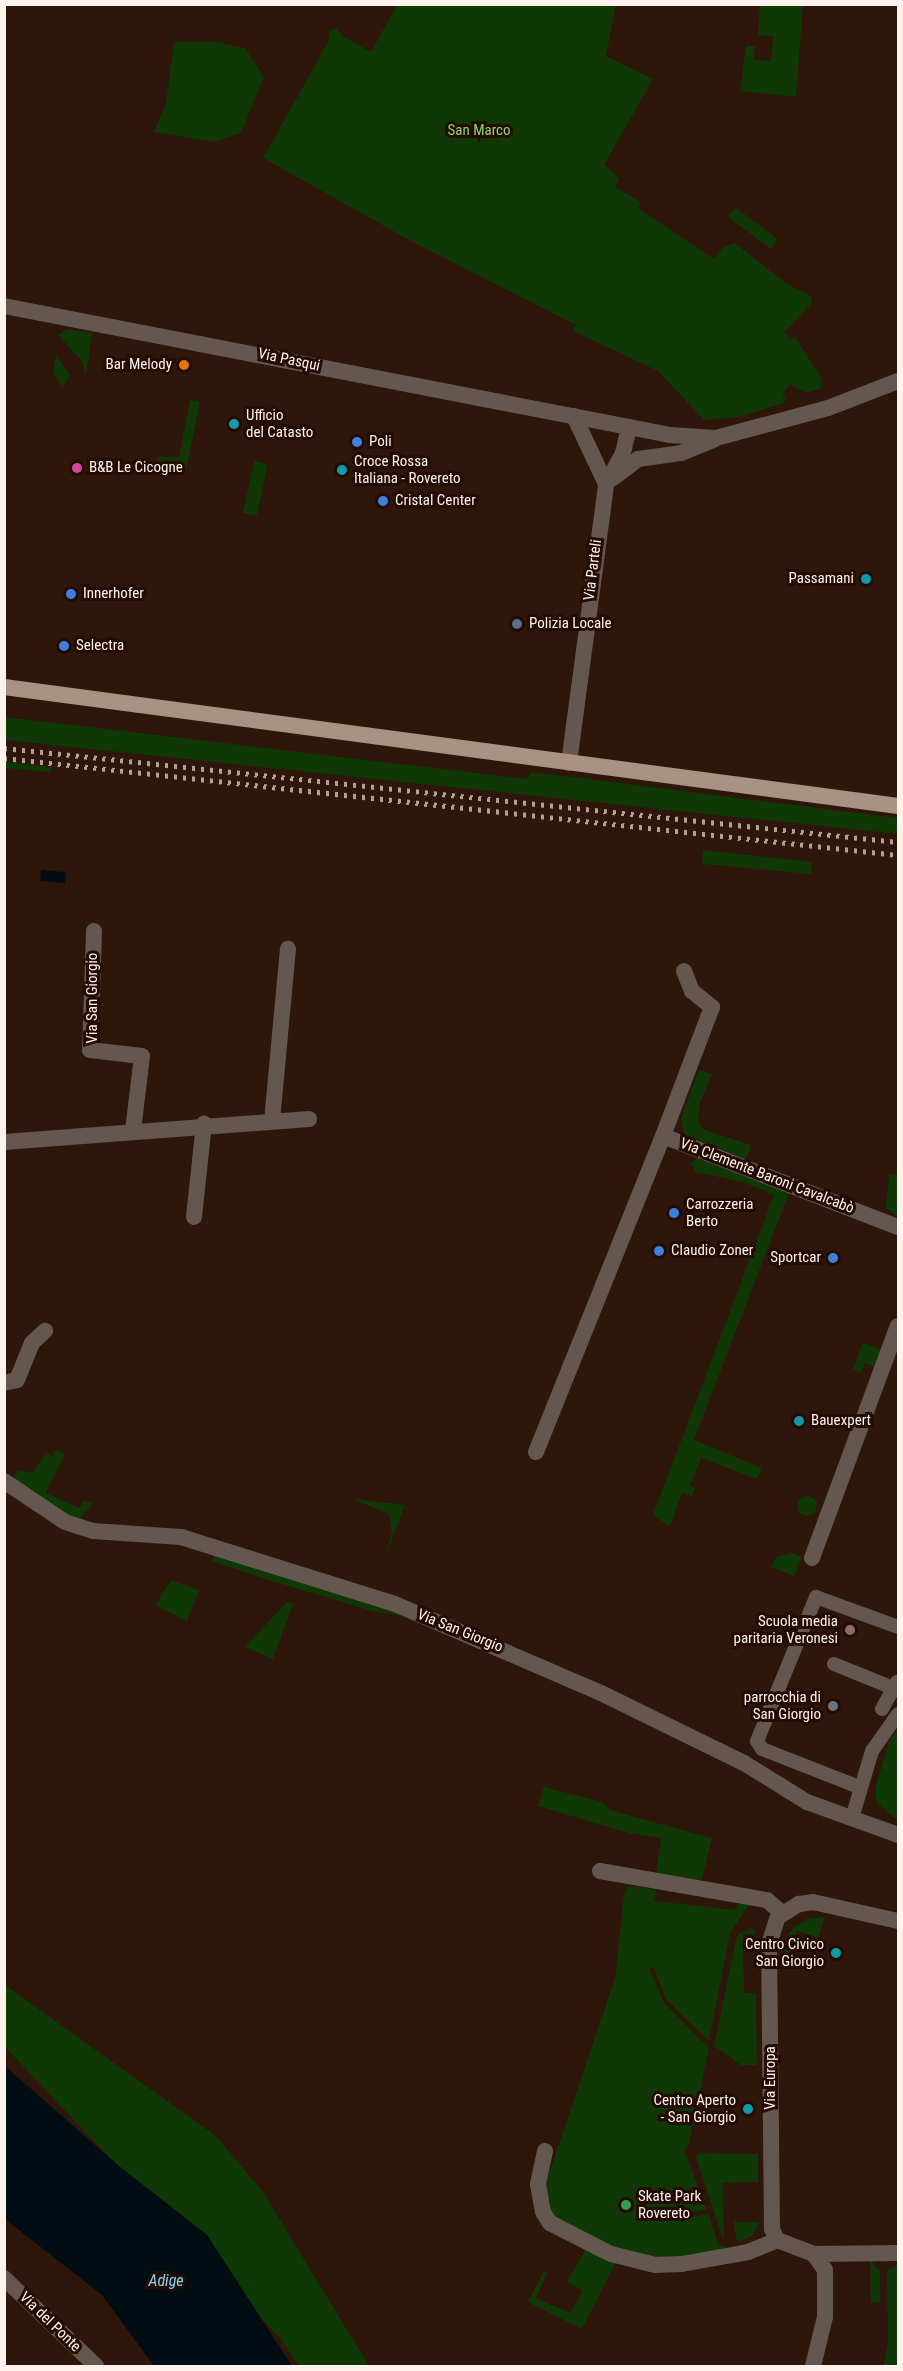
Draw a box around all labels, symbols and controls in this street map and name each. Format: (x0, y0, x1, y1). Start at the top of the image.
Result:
park label: San Marco (447, 122, 511, 140)
street label: Via Pasqui (256, 345, 322, 375)
place label: Bar Melody (106, 356, 172, 374)
marker: Bar Melody (177, 358, 191, 372)
place label: Ufficio del Catasto (246, 406, 313, 441)
marker: Ufficio del Catasto (227, 417, 241, 431)
place label: Poli (369, 433, 392, 451)
marker: Poli (350, 435, 364, 449)
place label: Croce Rossa Italiana - Rovereto (354, 452, 461, 487)
place label: B&B Le Cicogne (89, 459, 183, 477)
marker: B&B Le Cicogne (70, 461, 84, 475)
marker: Croce Rossa Italiana - Rovereto (335, 463, 349, 477)
place label: Cristal Center (395, 492, 476, 510)
marker: Cristal Center (376, 494, 390, 508)
street label: Via Parteli (580, 539, 606, 601)
place label: Passamani (789, 570, 854, 588)
marker: Passamani (859, 572, 873, 586)
place label: Innerhofer (83, 585, 144, 603)
marker: Innerhofer (64, 587, 78, 601)
place label: Polizia Locale (529, 615, 612, 633)
marker: Polizia Locale (510, 617, 524, 631)
place label: Selectra (76, 637, 124, 655)
marker: Selectra (57, 639, 71, 653)
street label: Via San Giorgio (84, 953, 102, 1043)
street label: Via Clemente Baroni Cavalcabò (677, 1134, 857, 1218)
place label: Carrozzeria Berto (686, 1195, 753, 1230)
marker: Carrozzeria Berto (667, 1206, 681, 1220)
place label: Claudio Zoner (671, 1242, 753, 1260)
marker: Claudio Zoner (652, 1244, 666, 1258)
place label: Sportcar (770, 1249, 821, 1267)
marker: Sportcar (826, 1251, 840, 1265)
place label: Bauexpert (811, 1412, 871, 1430)
marker: Bauexpert (792, 1414, 806, 1428)
street label: Via San Giorgio (415, 1606, 505, 1656)
place label: Scuola media paritaria Veronesi (733, 1612, 838, 1647)
marker: Scuola media paritaria Veronesi (843, 1623, 857, 1637)
place label: parrocchia di San Giorgio (744, 1688, 821, 1723)
marker: parrocchia di San Giorgio (826, 1699, 840, 1713)
place label: Centro Civico San Giorgio (745, 1935, 824, 1970)
marker: Centro Civico San Giorgio (829, 1946, 843, 1960)
street label: Via Europa (762, 2046, 780, 2110)
place label: Centro Aperto - San Giorgio (654, 2091, 736, 2126)
marker: Centro Aperto - San Giorgio (741, 2102, 755, 2116)
place label: Skate Park Rovereto (638, 2187, 701, 2222)
marker: Skate Park Rovereto (619, 2198, 633, 2212)
water label: Adige (148, 2271, 184, 2291)
street label: Via del Ponte (16, 2288, 84, 2356)

